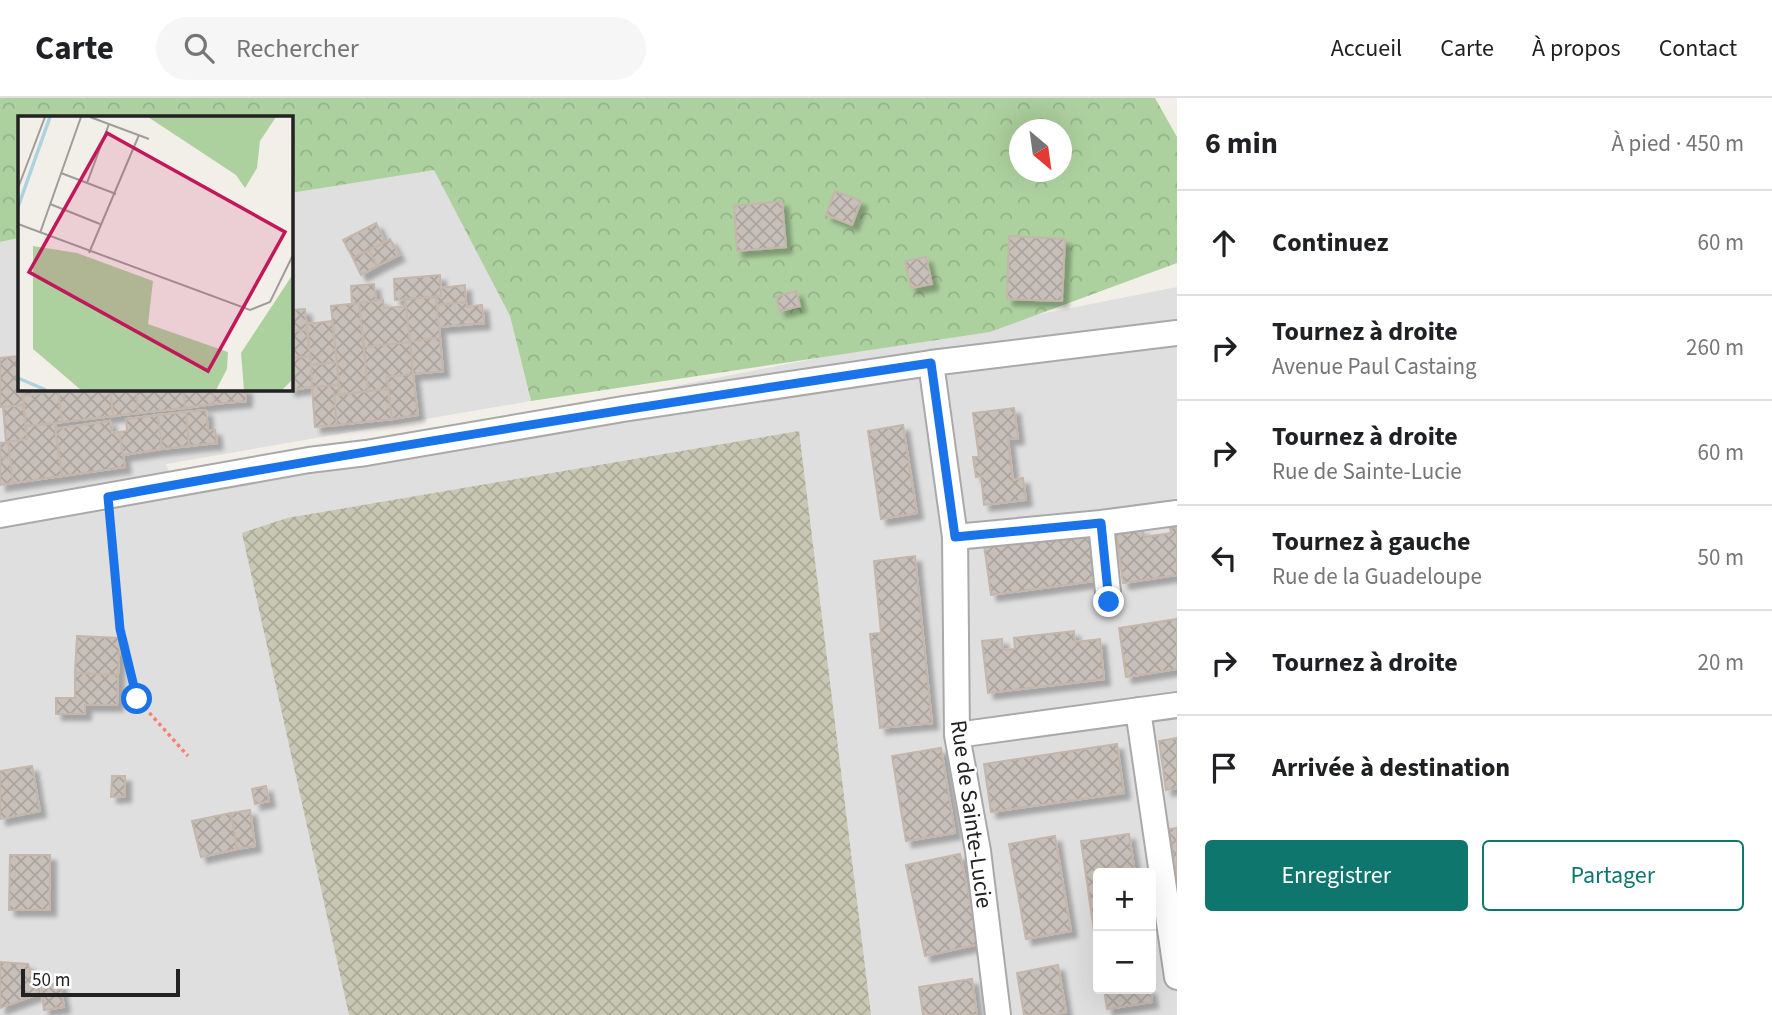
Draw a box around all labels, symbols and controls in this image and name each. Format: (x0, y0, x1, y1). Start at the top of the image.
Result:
search box (156, 17, 646, 80)
text: Carte (35, 25, 114, 72)
icon: search (180, 29, 218, 67)
text: Rechercher (236, 30, 359, 67)
text: Accueil (1331, 31, 1402, 66)
text: Carte (1440, 31, 1494, 66)
text: À propos (1532, 31, 1621, 66)
text: Contact (1659, 31, 1737, 66)
inset map (18, 116, 292, 390)
north arrow (1009, 119, 1072, 182)
text: 6 min (1205, 122, 1278, 165)
text: À pied · 450 m (1611, 127, 1744, 160)
icon: ahead (1205, 224, 1243, 262)
text: Continuez (1272, 224, 1388, 261)
text: 60 m (1697, 226, 1744, 259)
text: Tournez à droite (1272, 313, 1458, 350)
icon: right (1205, 329, 1243, 367)
text: 260 m (1686, 331, 1744, 364)
text: Avenue Paul Castaing (1272, 350, 1477, 383)
text: Tournez à droite (1272, 418, 1458, 455)
icon: right (1205, 434, 1243, 472)
text: 60 m (1697, 436, 1744, 469)
text: Rue de Sainte-Lucie (1272, 455, 1462, 488)
text: Tournez à gauche (1272, 523, 1471, 560)
icon: left (1205, 539, 1243, 577)
text: 50 m (1697, 541, 1744, 574)
text: Rue de la Guadeloupe (1272, 560, 1482, 593)
route end (1093, 586, 1124, 617)
icon: right (1205, 644, 1243, 682)
text: Tournez à droite (1272, 644, 1458, 681)
text: 20 m (1697, 646, 1744, 679)
route start (121, 683, 152, 714)
street label: Rue de Sainte-Lucie (942, 718, 1001, 910)
icon: arrive (1205, 749, 1243, 787)
text: Arrivée à destination (1272, 749, 1510, 786)
button: Enregistrer (1205, 840, 1468, 911)
button: Partager (1482, 840, 1744, 911)
map controls (1093, 868, 1156, 994)
button: + (1093, 868, 1156, 931)
button: − (1093, 931, 1156, 994)
scale bar (21, 966, 180, 998)
text: 50 m (32, 967, 70, 994)

